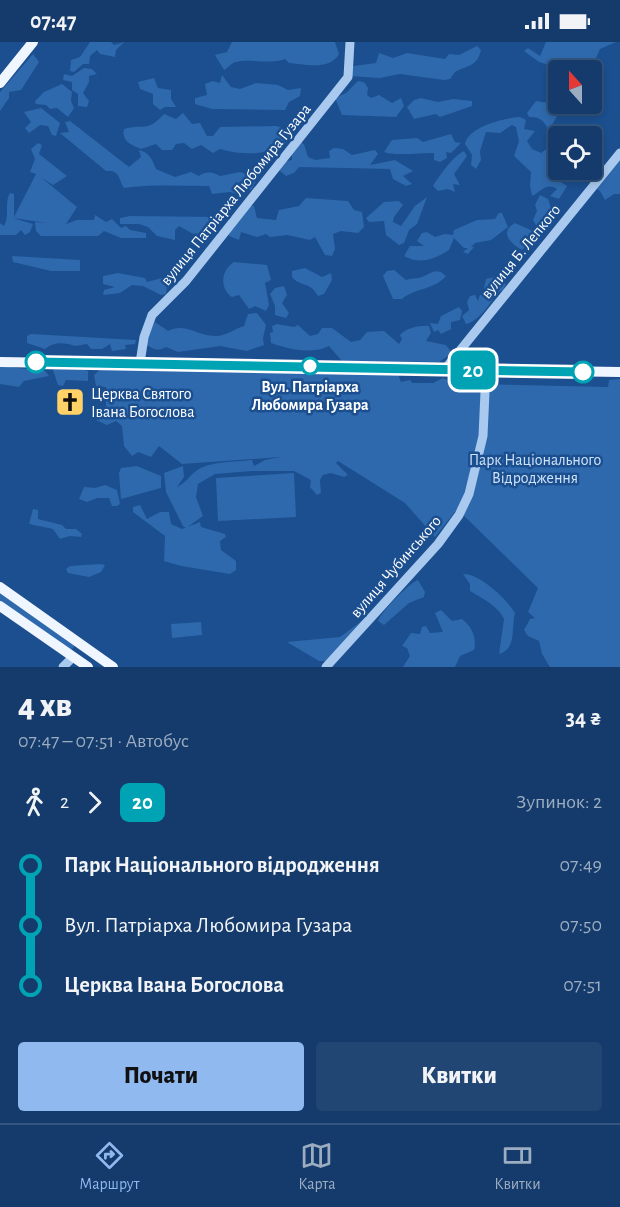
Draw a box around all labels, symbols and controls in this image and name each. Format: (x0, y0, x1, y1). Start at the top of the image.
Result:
text: 07:47 (30, 10, 77, 32)
north arrow (548, 60, 602, 114)
map controls (548, 60, 602, 180)
street label: вулиця Патріарха Любомира Гузара (158, 101, 315, 289)
button: locate (548, 126, 602, 180)
street label: вулиця Б. Лепкого (478, 201, 564, 302)
line badge: 20 (446, 350, 500, 390)
unlabelled marker (25, 351, 47, 373)
marker: Вул. Патріарха Любомира Гузара (301, 357, 319, 375)
text: 20 (463, 360, 483, 381)
unlabelled marker (572, 361, 594, 383)
place label: Вул. Патріарха Любомира Гузара (251, 379, 369, 414)
church icon: Церква Святого Івана Богослова (54, 386, 86, 418)
place label: Церква Святого Івана Богослова (91, 386, 195, 420)
park label: Парк Національного Відродження (469, 452, 602, 486)
street label: вулиця Чубинського (347, 512, 445, 621)
text: 4 хв (18, 690, 72, 723)
text: 34 ₴ (565, 707, 602, 729)
text: 07:47 – 07:51 · Автобус (18, 731, 189, 751)
icon: walk (18, 786, 51, 819)
icon: forward (78, 786, 111, 819)
text: 2 (60, 792, 69, 812)
text: 20 (132, 792, 153, 813)
text: Зупинок: 2 (516, 792, 602, 812)
text: Парк Національного відродження (64, 854, 380, 876)
text: 07:49 (560, 855, 602, 875)
text: Вул. Патріарха Любомира Гузара (64, 914, 352, 936)
text: 07:50 (560, 915, 602, 935)
text: Церква Івана Богослова (64, 974, 284, 996)
text: 07:51 (563, 975, 602, 995)
button: Почати (18, 1042, 304, 1111)
button: Квитки (316, 1042, 602, 1111)
tab: Маршрут (79, 1139, 139, 1194)
tab: Карта (298, 1139, 336, 1194)
tab: Квитки (494, 1139, 541, 1194)

